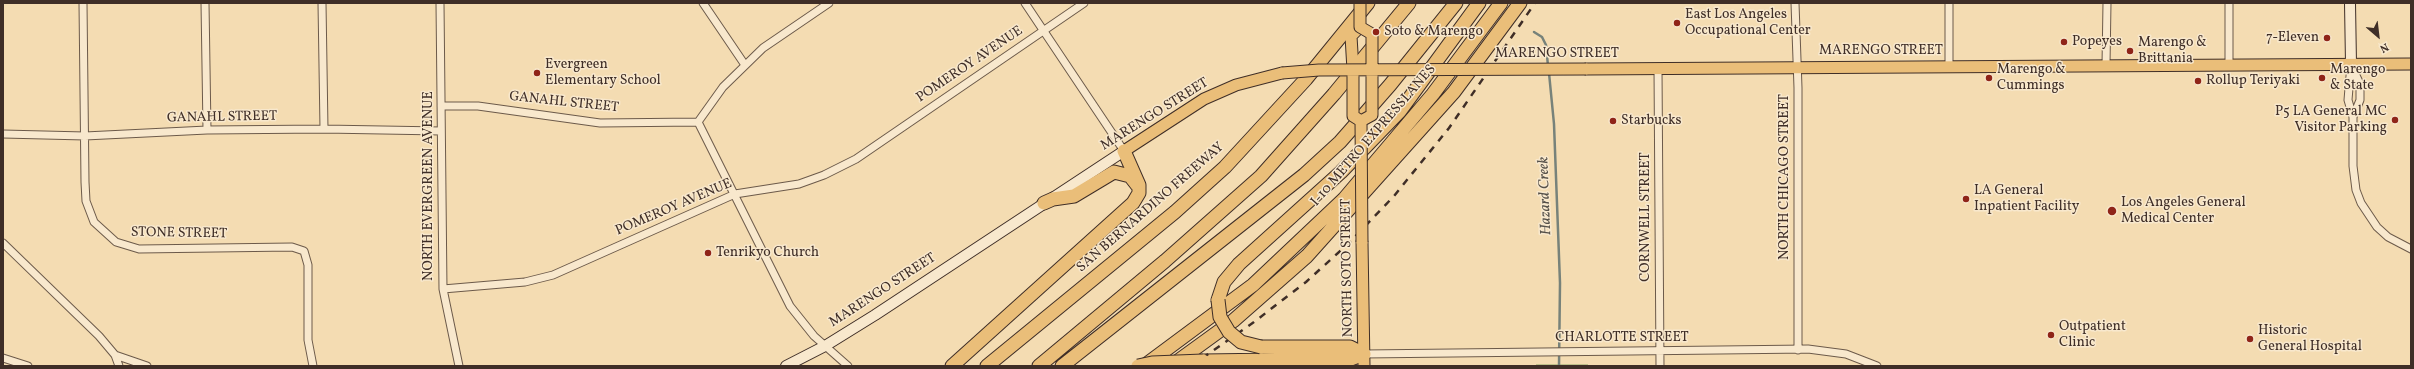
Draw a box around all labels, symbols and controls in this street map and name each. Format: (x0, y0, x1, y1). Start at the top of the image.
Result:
place label: East Los Angeles Occupational Center (1685, 7, 1811, 40)
north arrow (2358, 16, 2398, 56)
marker: East Los Angeles Occupational Center (1672, 18, 1682, 28)
street label: POMEROY AVENUE (914, 23, 1026, 107)
place label: Soto & Marengo (1384, 24, 1483, 40)
marker: Soto & Marengo (1371, 27, 1381, 37)
place label: 7-Eleven (2266, 30, 2319, 46)
marker: 7-Eleven (2322, 33, 2332, 43)
place label: Popeyes (2072, 34, 2122, 50)
place label: Marengo & Brittania (2138, 35, 2207, 68)
marker: Popeyes (2059, 37, 2069, 47)
text: N (2377, 39, 2391, 56)
street label: MARENGO STREET (1819, 43, 1943, 59)
street label: MARENGO STREET (1495, 46, 1619, 62)
marker: Marengo & Brittania (2125, 46, 2135, 56)
place label: Evergreen Elementary School (545, 57, 661, 90)
street label: I-10 METRO EXPRESSLANES (1308, 62, 1440, 210)
place label: Marengo & Cummings (1997, 62, 2066, 94)
place label: Marengo & State (2330, 62, 2385, 94)
marker: Evergreen Elementary School (532, 68, 542, 78)
marker: Marengo & Cummings (1984, 73, 1994, 83)
place label: Rollup Teriyaki (2206, 73, 2300, 89)
marker: Marengo & State (2317, 73, 2327, 83)
street label: MARENGO STREET (1098, 75, 1212, 155)
marker: Rollup Teriyaki (2193, 76, 2203, 86)
street label: GANAHL STREET (508, 89, 620, 117)
street label: NORTH EVERGREEN AVENUE (421, 91, 437, 281)
street label: NORTH CHICAGO STREET (1777, 94, 1793, 260)
place label: P5 LA General MC Visitor Parking (2275, 104, 2387, 136)
street label: GANAHL STREET (167, 109, 277, 127)
place label: Starbucks (1621, 113, 1682, 129)
marker: P5 LA General MC Visitor Parking (2390, 115, 2400, 125)
marker: Starbucks (1608, 116, 1618, 126)
street label: SAN BERNARDINO FREEWAY (1074, 139, 1228, 277)
street label: CORNWELL STREET (1638, 152, 1654, 282)
water label: Hazard Creek (1536, 156, 1556, 236)
street label: POMEROY AVENUE (613, 176, 735, 240)
place label: LA General Inpatient Facility (1974, 183, 2079, 216)
marker: LA General Inpatient Facility (1961, 194, 1971, 204)
place label: Los Angeles General Medical Center (2121, 195, 2246, 228)
street label: NORTH SOTO STREET (1338, 199, 1358, 337)
marker: Los Angeles General Medical Center (2106, 205, 2118, 217)
street label: STONE STREET (131, 225, 227, 243)
place label: Tenrikyo Church (716, 245, 819, 261)
marker: Tenrikyo Church (703, 248, 713, 258)
street label: MARENGO STREET (826, 250, 940, 332)
place label: Outpatient Clinic (2059, 319, 2126, 352)
place label: Historic General Hospital (2258, 323, 2362, 356)
street label: CHARLOTTE STREET (1555, 330, 1689, 346)
marker: Outpatient Clinic (2046, 330, 2056, 340)
marker: Historic General Hospital (2245, 334, 2255, 344)

